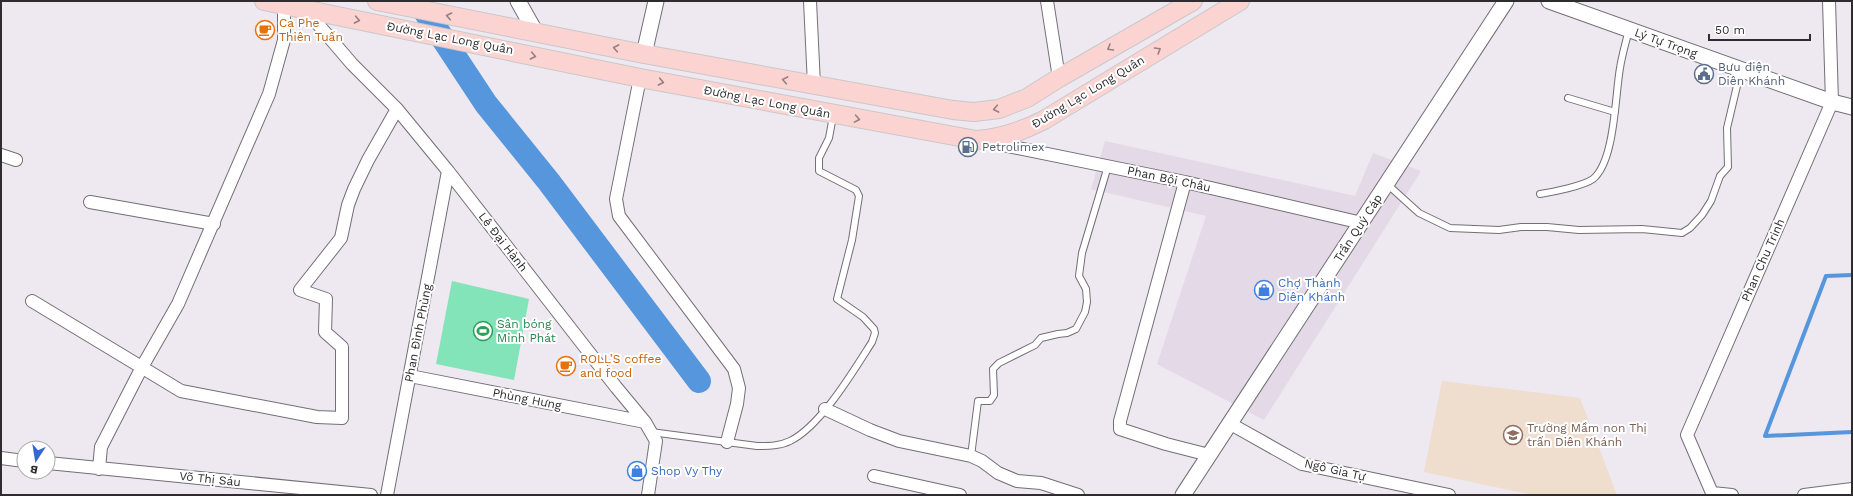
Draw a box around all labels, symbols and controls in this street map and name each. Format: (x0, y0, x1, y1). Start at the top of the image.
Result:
one-way arrow (446, 12, 453, 20)
one-way arrow (353, 15, 360, 23)
place label: Ca Phe Thiên Tuấn (279, 16, 343, 44)
scale bar (1709, 16, 1810, 42)
cafe icon: Ca Phe Thiên Tuấn (254, 19, 276, 41)
street label: Đường Lạc Long Quân (385, 19, 515, 57)
text: 50 m (1715, 23, 1745, 37)
street label: Lý Tự Trọng (1633, 25, 1700, 61)
one-way arrow (1107, 44, 1114, 51)
one-way arrow (613, 45, 619, 53)
one-way arrow (1154, 48, 1161, 55)
one-way arrow (530, 51, 536, 59)
street label: Đường Lạc Long Quân (1029, 53, 1147, 131)
place label: Bưu điện Diên Khánh (1718, 60, 1785, 88)
public building icon: Bưu điện Diên Khánh (1693, 63, 1715, 85)
one-way arrow (782, 76, 788, 85)
one-way arrow (657, 77, 664, 86)
street label: Đường Lạc Long Quân (702, 83, 832, 121)
one-way arrow (993, 105, 999, 113)
one-way arrow (854, 114, 860, 123)
fuel station icon: Petrolimex (957, 136, 979, 158)
place label: Petrolimex (982, 140, 1044, 154)
street label: Phan Bội Châu (1126, 163, 1212, 195)
street label: Trần Quý Cáp (1331, 191, 1385, 265)
street label: Lê Đại Hành (476, 210, 530, 274)
street label: Phan Chu Trinh (1738, 216, 1788, 304)
place label: Chợ Thành Diên Khánh (1278, 276, 1345, 304)
shop icon: Chợ Thành Diên Khánh (1253, 279, 1275, 301)
street label: Phan Đình Phùng (402, 282, 435, 383)
place label: Sân bóng Minh Phát (497, 317, 556, 345)
sports icon: Sân bóng Minh Phát (472, 320, 494, 342)
place label: ROLL’S coffee and food (580, 352, 662, 380)
cafe icon: ROLL’S coffee and food (555, 355, 577, 377)
street label: Phùng Hưng (491, 385, 563, 413)
place label: Trường Mầm non Thị trấn Diên Khánh (1527, 421, 1647, 449)
school or university icon: Trường Mầm non Thị trấn Diên Khánh (1502, 424, 1524, 446)
north arrow (16, 440, 56, 480)
street label: Ngô Gia Tự (1303, 456, 1368, 484)
shop icon: Shop Vy Thy (626, 460, 648, 482)
text: B (29, 462, 39, 476)
place label: Shop Vy Thy (651, 464, 723, 478)
street label: Võ Thị Sáu (179, 469, 241, 489)

